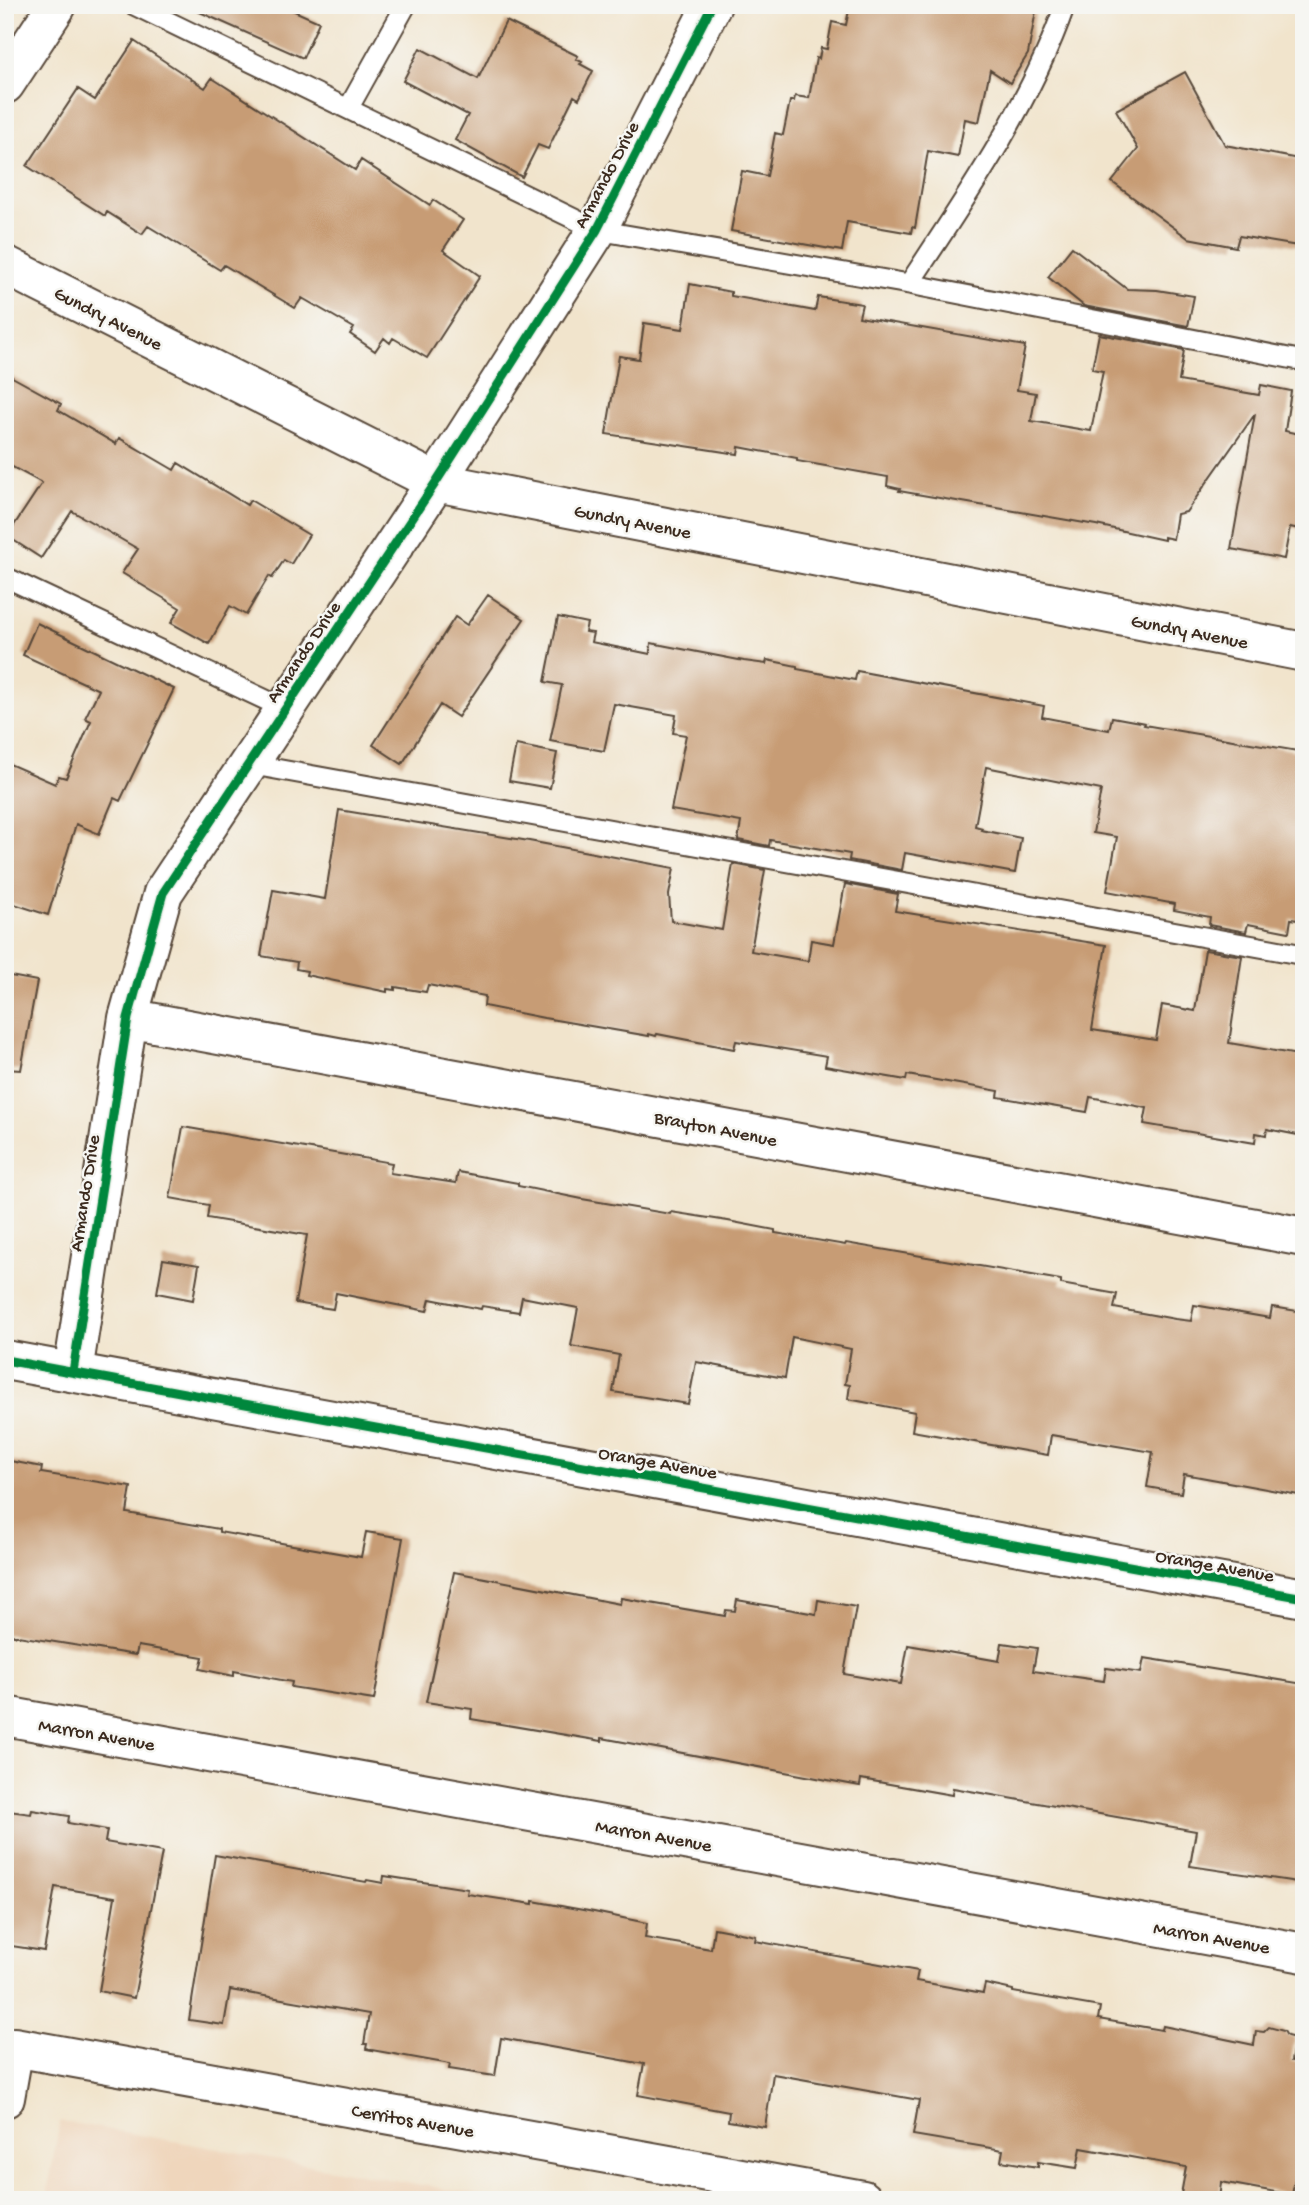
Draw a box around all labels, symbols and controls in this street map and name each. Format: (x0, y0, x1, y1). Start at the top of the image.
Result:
street label: Armando Drive (570, 118, 646, 233)
street label: Gundry Avenue (49, 283, 166, 357)
street label: Gundry Avenue (572, 501, 693, 546)
street label: Armando Drive (262, 597, 348, 708)
street label: Gundry Avenue (1129, 611, 1250, 656)
street label: Brayton Avenue (651, 1107, 779, 1154)
street label: Armando Drive (66, 1133, 107, 1254)
street label: Orange Avenue (596, 1443, 719, 1486)
street label: Orange Avenue (1153, 1546, 1276, 1589)
street label: Marron Avenue (36, 1715, 157, 1758)
street label: Marron Avenue (593, 1816, 714, 1859)
street label: Marron Avenue (1151, 1918, 1272, 1961)
street label: Cerritos Avenue (349, 2100, 476, 2145)

